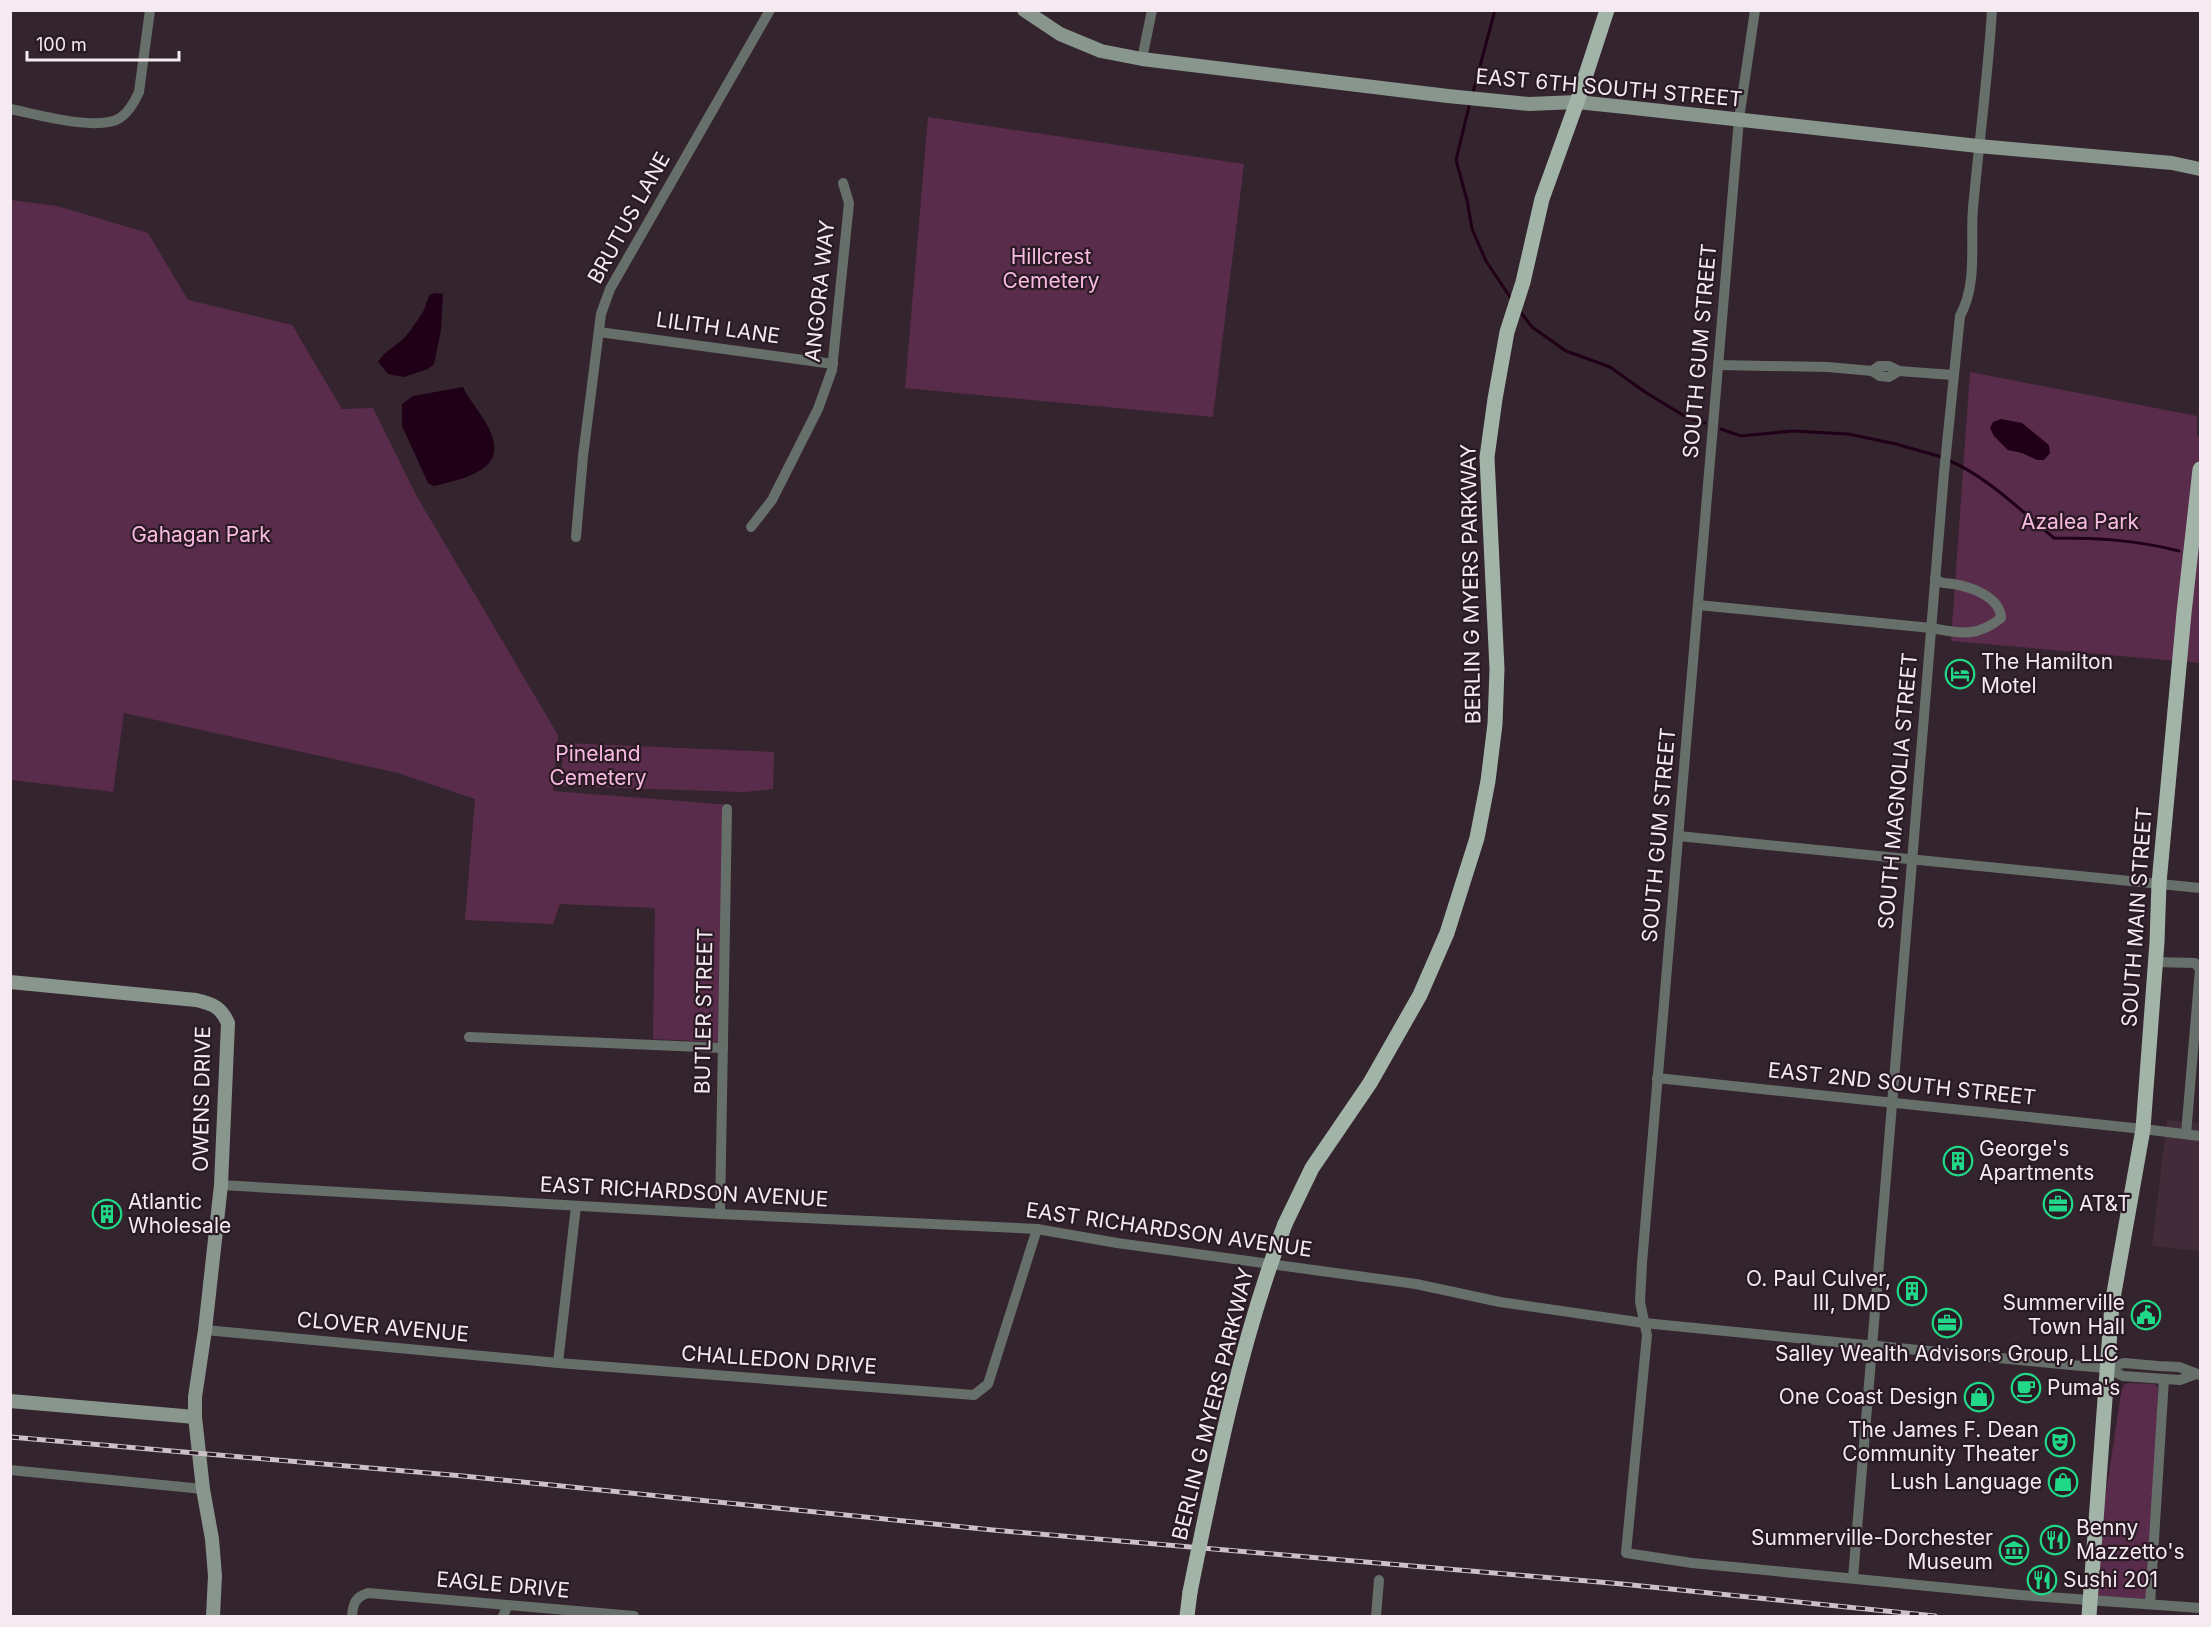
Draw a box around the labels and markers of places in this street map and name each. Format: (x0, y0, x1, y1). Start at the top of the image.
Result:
place label: The Hamilton Motel (1981, 649, 2113, 698)
hotel icon: The Hamilton Motel (1944, 658, 1976, 690)
place label: George's Apartments (1979, 1136, 2094, 1185)
building icon: George's Apartments (1942, 1145, 1974, 1177)
office icon: AT&T (2042, 1188, 2074, 1220)
place label: Atlantic Wholesale (128, 1189, 231, 1238)
place label: AT&T (2079, 1191, 2130, 1216)
building icon: Atlantic Wholesale (91, 1198, 123, 1230)
place label: O. Paul Culver, III, DMD (1746, 1266, 1891, 1315)
building icon: O. Paul Culver, III, DMD (1896, 1275, 1928, 1307)
place label: Summerville Town Hall (2003, 1290, 2125, 1339)
public building icon: Summerville Town Hall (2130, 1299, 2162, 1331)
office icon: Salley Wealth Advisors Group, LLC (1931, 1307, 1963, 1339)
place label: Salley Wealth Advisors Group, LLC (1775, 1341, 2119, 1366)
cafe icon: Puma's (2010, 1372, 2042, 1404)
place label: Puma's (2047, 1375, 2120, 1400)
shop icon: One Coast Design (1963, 1381, 1995, 1413)
place label: One Coast Design (1779, 1384, 1958, 1409)
place label: The James F. Dean Community Theater (1842, 1417, 2039, 1466)
theatre icon: The James F. Dean Community Theater (2044, 1426, 2076, 1458)
shop icon: Lush Language (2047, 1466, 2079, 1498)
place label: Lush Language (1890, 1469, 2042, 1494)
place label: Benny Mazzetto's (2076, 1515, 2185, 1564)
restaurant icon: Benny Mazzetto's (2039, 1524, 2071, 1556)
place label: Summerville-Dorchester Museum (1751, 1525, 1993, 1574)
museum icon: Summerville-Dorchester Museum (1998, 1534, 2030, 1566)
restaurant icon: Sushi 201 (2026, 1564, 2058, 1596)
place label: Sushi 201 (2063, 1567, 2158, 1592)

